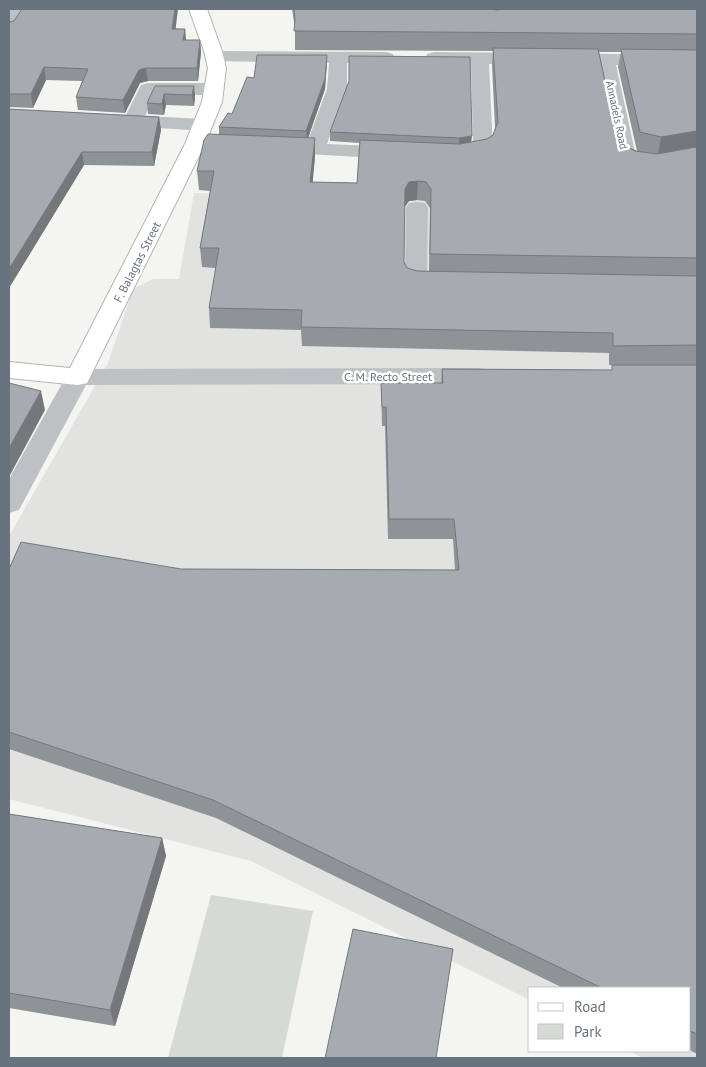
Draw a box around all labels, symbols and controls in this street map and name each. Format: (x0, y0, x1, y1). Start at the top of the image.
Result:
street label: Annadels Road (603, 80, 631, 151)
street label: F. Balagtas Street (110, 219, 164, 305)
street label: C. M. Recto Street (344, 369, 432, 384)
legend (528, 987, 691, 1052)
text: Road (574, 997, 606, 1016)
text: Park (574, 1022, 602, 1041)

